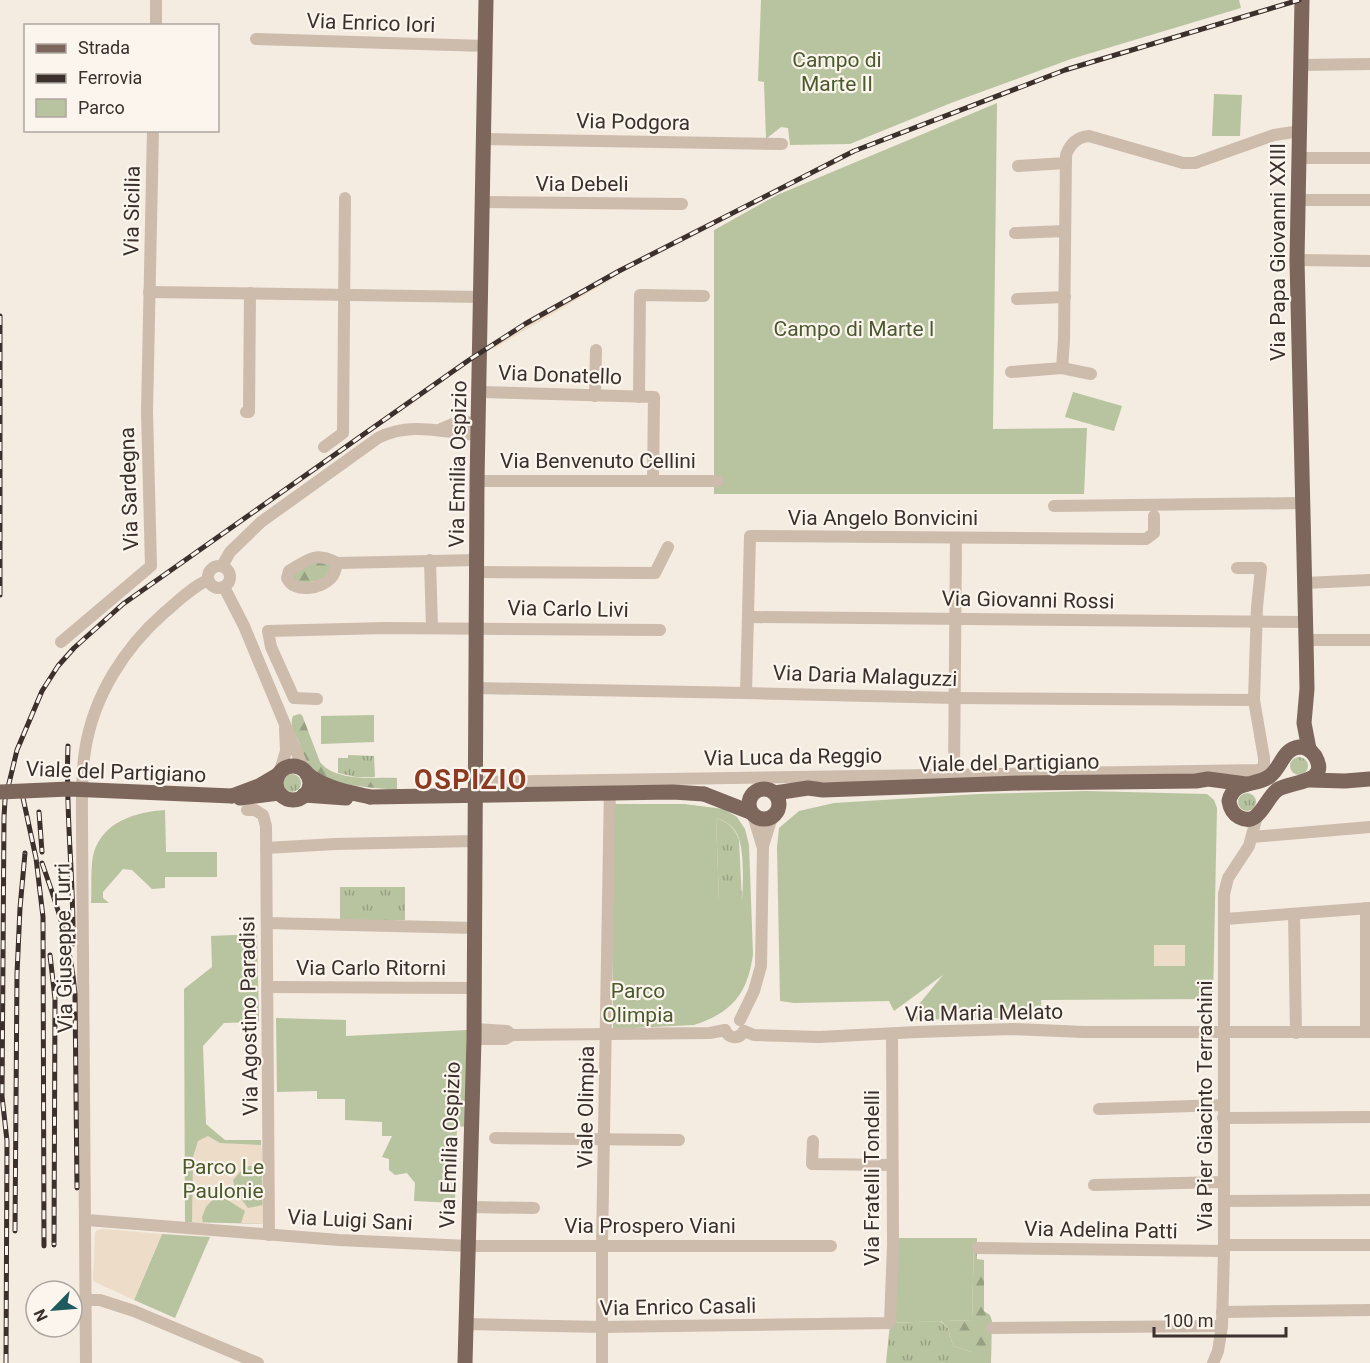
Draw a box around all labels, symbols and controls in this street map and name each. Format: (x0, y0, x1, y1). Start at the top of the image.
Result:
street label: Via Enrico Iori (306, 9, 436, 37)
legend (24, 24, 219, 132)
text: Strada (78, 37, 130, 58)
park label: Campo di Marte II (792, 48, 882, 96)
text: Ferrovia (78, 67, 142, 88)
text: Parco (78, 97, 125, 118)
street label: Via Podgora (576, 109, 690, 135)
street label: Via Papa Giovanni XXIII (1266, 143, 1290, 361)
street label: Via Sicilia (119, 166, 145, 256)
street label: Via Debeli (535, 172, 629, 196)
park label: Campo di Marte I (774, 317, 934, 341)
street label: Via Donatello (498, 361, 622, 389)
street label: Via Emilia Ospizio (445, 380, 471, 548)
street label: Via Sardegna (115, 427, 143, 551)
street label: Via Benvenuto Cellini (500, 449, 696, 473)
street label: Via Angelo Bonvicini (788, 506, 978, 530)
street label: Via Giovanni Rossi (941, 586, 1115, 614)
street label: Via Carlo Livi (507, 596, 629, 622)
street label: Via Daria Malaguzzi (772, 661, 958, 691)
street label: Via Luca da Reggio (704, 743, 882, 771)
street label: Viale del Partigiano (918, 749, 1100, 777)
street label: Viale del Partigiano (25, 757, 207, 787)
district label: OSPIZIO (414, 764, 528, 796)
street label: Via Giuseppe Turri (51, 863, 77, 1033)
street label: Via Agostino Paradisi (235, 916, 263, 1116)
street label: Via Carlo Ritorni (296, 956, 446, 980)
park label: Parco Olimpia (602, 979, 674, 1027)
street label: Via Pier Giacinto Terrachini (1193, 980, 1217, 1232)
street label: Via Maria Melato (905, 1000, 1063, 1026)
street label: Viale Olimpia (573, 1045, 599, 1169)
street label: Via Emilia Ospizio (435, 1061, 465, 1229)
street label: Via Fratelli Tondelli (860, 1090, 884, 1266)
park label: Parco Le Paulonie (182, 1155, 264, 1203)
street label: Via Luigi Sani (287, 1205, 413, 1235)
street label: Via Prospero Viani (564, 1214, 736, 1238)
street label: Via Adelina Patti (1024, 1217, 1178, 1243)
north arrow (24, 1279, 84, 1339)
street label: Via Enrico Casali (599, 1294, 757, 1320)
scale bar (1154, 1300, 1286, 1338)
text: N (30, 1306, 52, 1324)
text: 100 m (1163, 1310, 1214, 1331)

